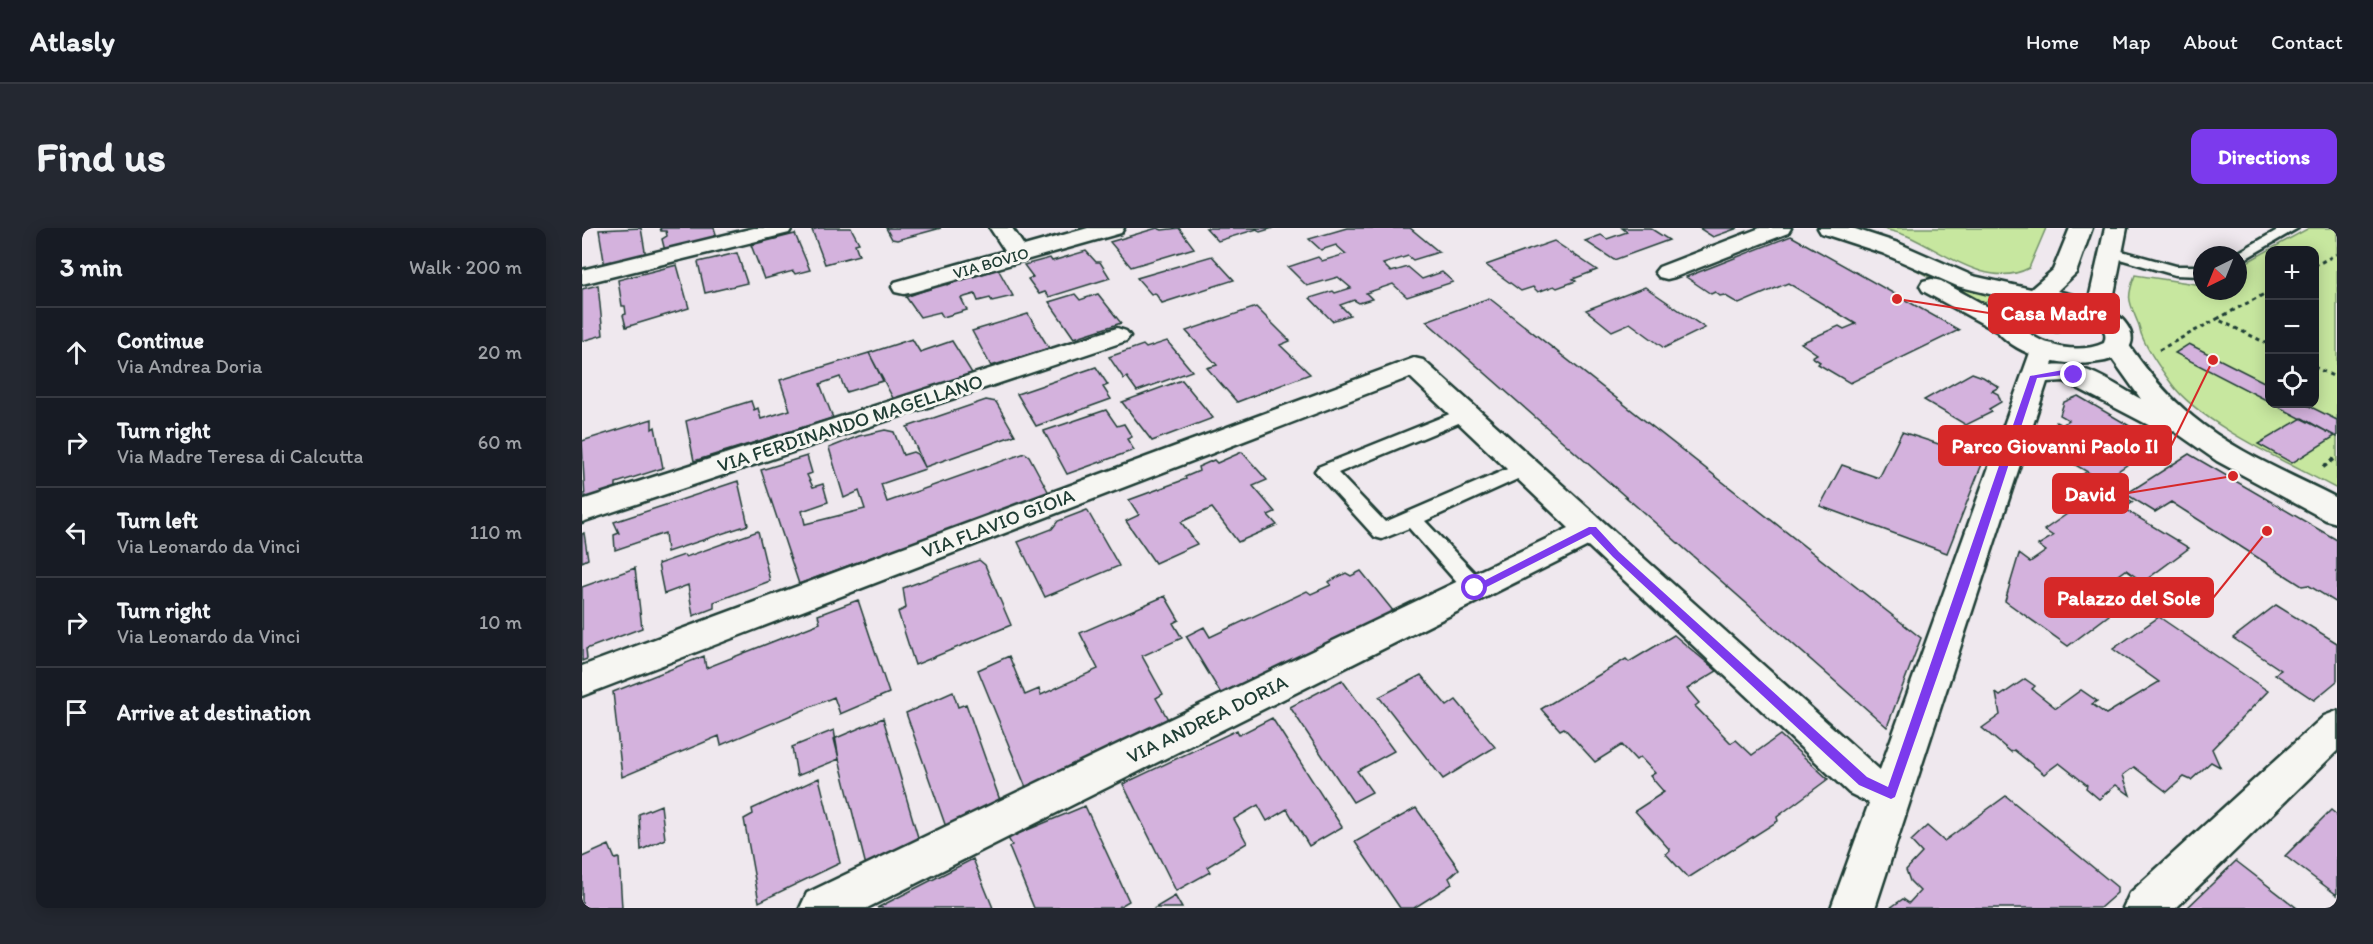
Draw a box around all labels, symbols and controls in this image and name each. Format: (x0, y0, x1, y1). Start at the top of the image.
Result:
text: Atlasly (30, 24, 115, 58)
text: Home (2026, 29, 2079, 54)
text: Map (2112, 29, 2151, 54)
text: About (2184, 29, 2238, 54)
text: Contact (2271, 29, 2343, 54)
button: Directions (2191, 129, 2337, 184)
text: Find us (36, 131, 166, 182)
street label: VIA BOVIO (951, 243, 1031, 283)
north arrow (2193, 246, 2247, 300)
map controls (2265, 246, 2319, 408)
button: + (2265, 246, 2319, 300)
text: 3 min (60, 251, 122, 283)
text: Walk · 200 m (409, 255, 522, 279)
callout: Casa Madre (1989, 294, 2119, 333)
text: Casa Madre (2001, 300, 2107, 325)
button: − (2265, 300, 2319, 354)
text: Continue (117, 327, 204, 354)
icon: ahead (60, 336, 93, 369)
text: 20 m (478, 340, 522, 364)
text: Via Andrea Doria (117, 354, 262, 378)
button: locate (2265, 354, 2319, 408)
route end (2060, 361, 2086, 387)
street label: VIA FERDINANDO MAGELLANO (714, 369, 986, 477)
text: Turn right (117, 417, 211, 444)
icon: right (60, 426, 93, 459)
callout: Parco Giovanni Paolo II (1939, 426, 2171, 465)
text: 60 m (478, 430, 522, 454)
text: Parco Giovanni Paolo II (1952, 433, 2158, 458)
text: Via Madre Teresa di Calcutta (117, 444, 363, 468)
callout: David (2053, 474, 2128, 513)
text: David (2064, 481, 2116, 506)
street label: VIA FLAVIO GIOIA (918, 483, 1078, 563)
text: Turn left (117, 507, 198, 534)
icon: left (60, 516, 93, 549)
text: 110 m (470, 520, 522, 544)
text: Via Leonardo da Vinci (117, 534, 300, 558)
route start (1461, 574, 1487, 600)
callout: Palazzo del Sole (2045, 578, 2213, 617)
text: Palazzo del Sole (2057, 585, 2201, 610)
text: Turn right (117, 597, 211, 624)
icon: right (60, 606, 93, 639)
text: 10 m (479, 610, 522, 634)
text: Via Leonardo da Vinci (117, 624, 300, 648)
street label: VIA ANDREA DORIA (1123, 670, 1292, 768)
icon: arrive (60, 696, 93, 729)
text: Arrive at destination (117, 699, 311, 726)

